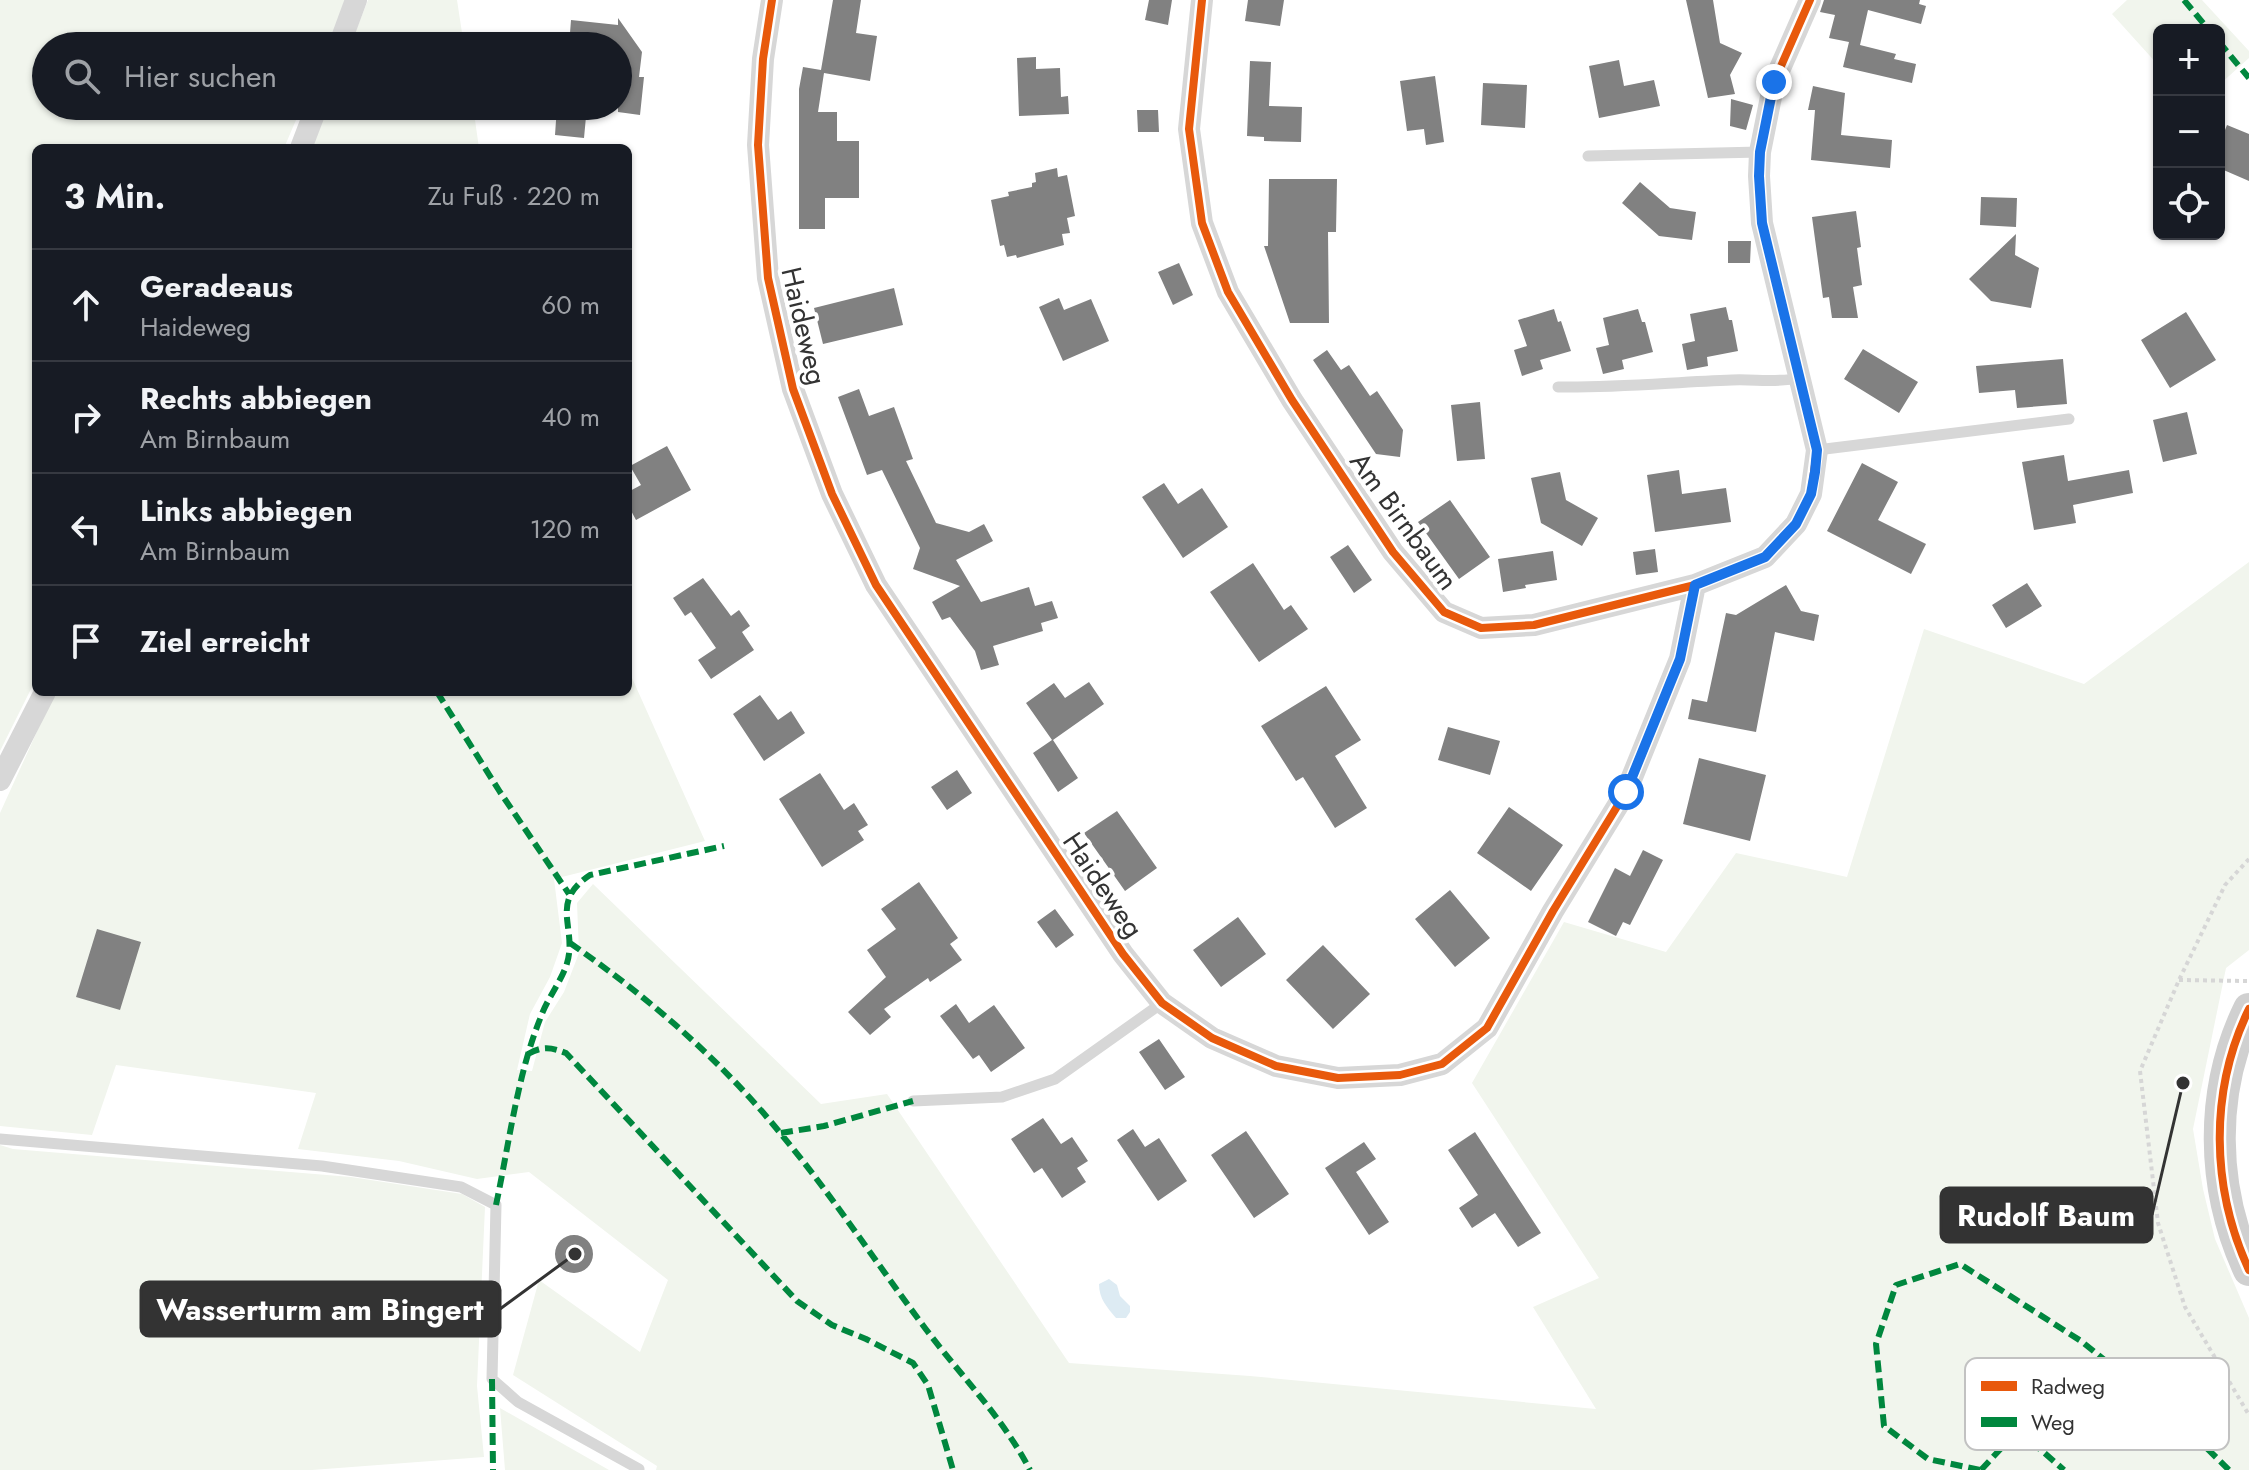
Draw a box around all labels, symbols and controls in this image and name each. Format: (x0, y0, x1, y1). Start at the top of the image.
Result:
map controls (2153, 24, 2225, 240)
button: + (2153, 24, 2225, 96)
search box (32, 32, 632, 120)
icon: search (60, 54, 104, 98)
text: Hier suchen (124, 55, 277, 98)
route end (1756, 64, 1792, 100)
button: − (2153, 96, 2225, 168)
button: locate (2153, 168, 2225, 240)
text: 3 Min. (64, 172, 166, 221)
text: Zu Fuß · 220 m (428, 177, 600, 215)
street label: Haideweg (771, 263, 837, 389)
text: Geradeaus (140, 265, 293, 308)
icon: ahead (64, 283, 108, 327)
text: 60 m (541, 286, 600, 324)
text: Haideweg (140, 308, 251, 346)
text: Rechts abbiegen (140, 377, 372, 420)
icon: right (64, 395, 108, 439)
text: 40 m (541, 398, 600, 436)
text: Am Birnbaum (140, 420, 290, 458)
street label: Am Birnbaum (1340, 443, 1468, 599)
text: Links abbiegen (140, 489, 353, 532)
icon: left (64, 507, 108, 551)
text: 120 m (530, 510, 600, 548)
text: Am Birnbaum (140, 532, 290, 570)
icon: arrive (64, 619, 108, 663)
text: Ziel erreicht (140, 620, 309, 663)
route start (1608, 774, 1644, 810)
street label: Haideweg (1053, 824, 1153, 946)
callout: Rudolf Baum (1941, 1188, 2152, 1242)
text: Rudolf Baum (1957, 1194, 2135, 1237)
callout: Wasserturm am Bingert (141, 1282, 500, 1336)
text: Wasserturm am Bingert (156, 1288, 484, 1331)
legend (1965, 1358, 2229, 1450)
text: Radweg (2031, 1370, 2105, 1402)
text: Weg (2031, 1406, 2075, 1438)

